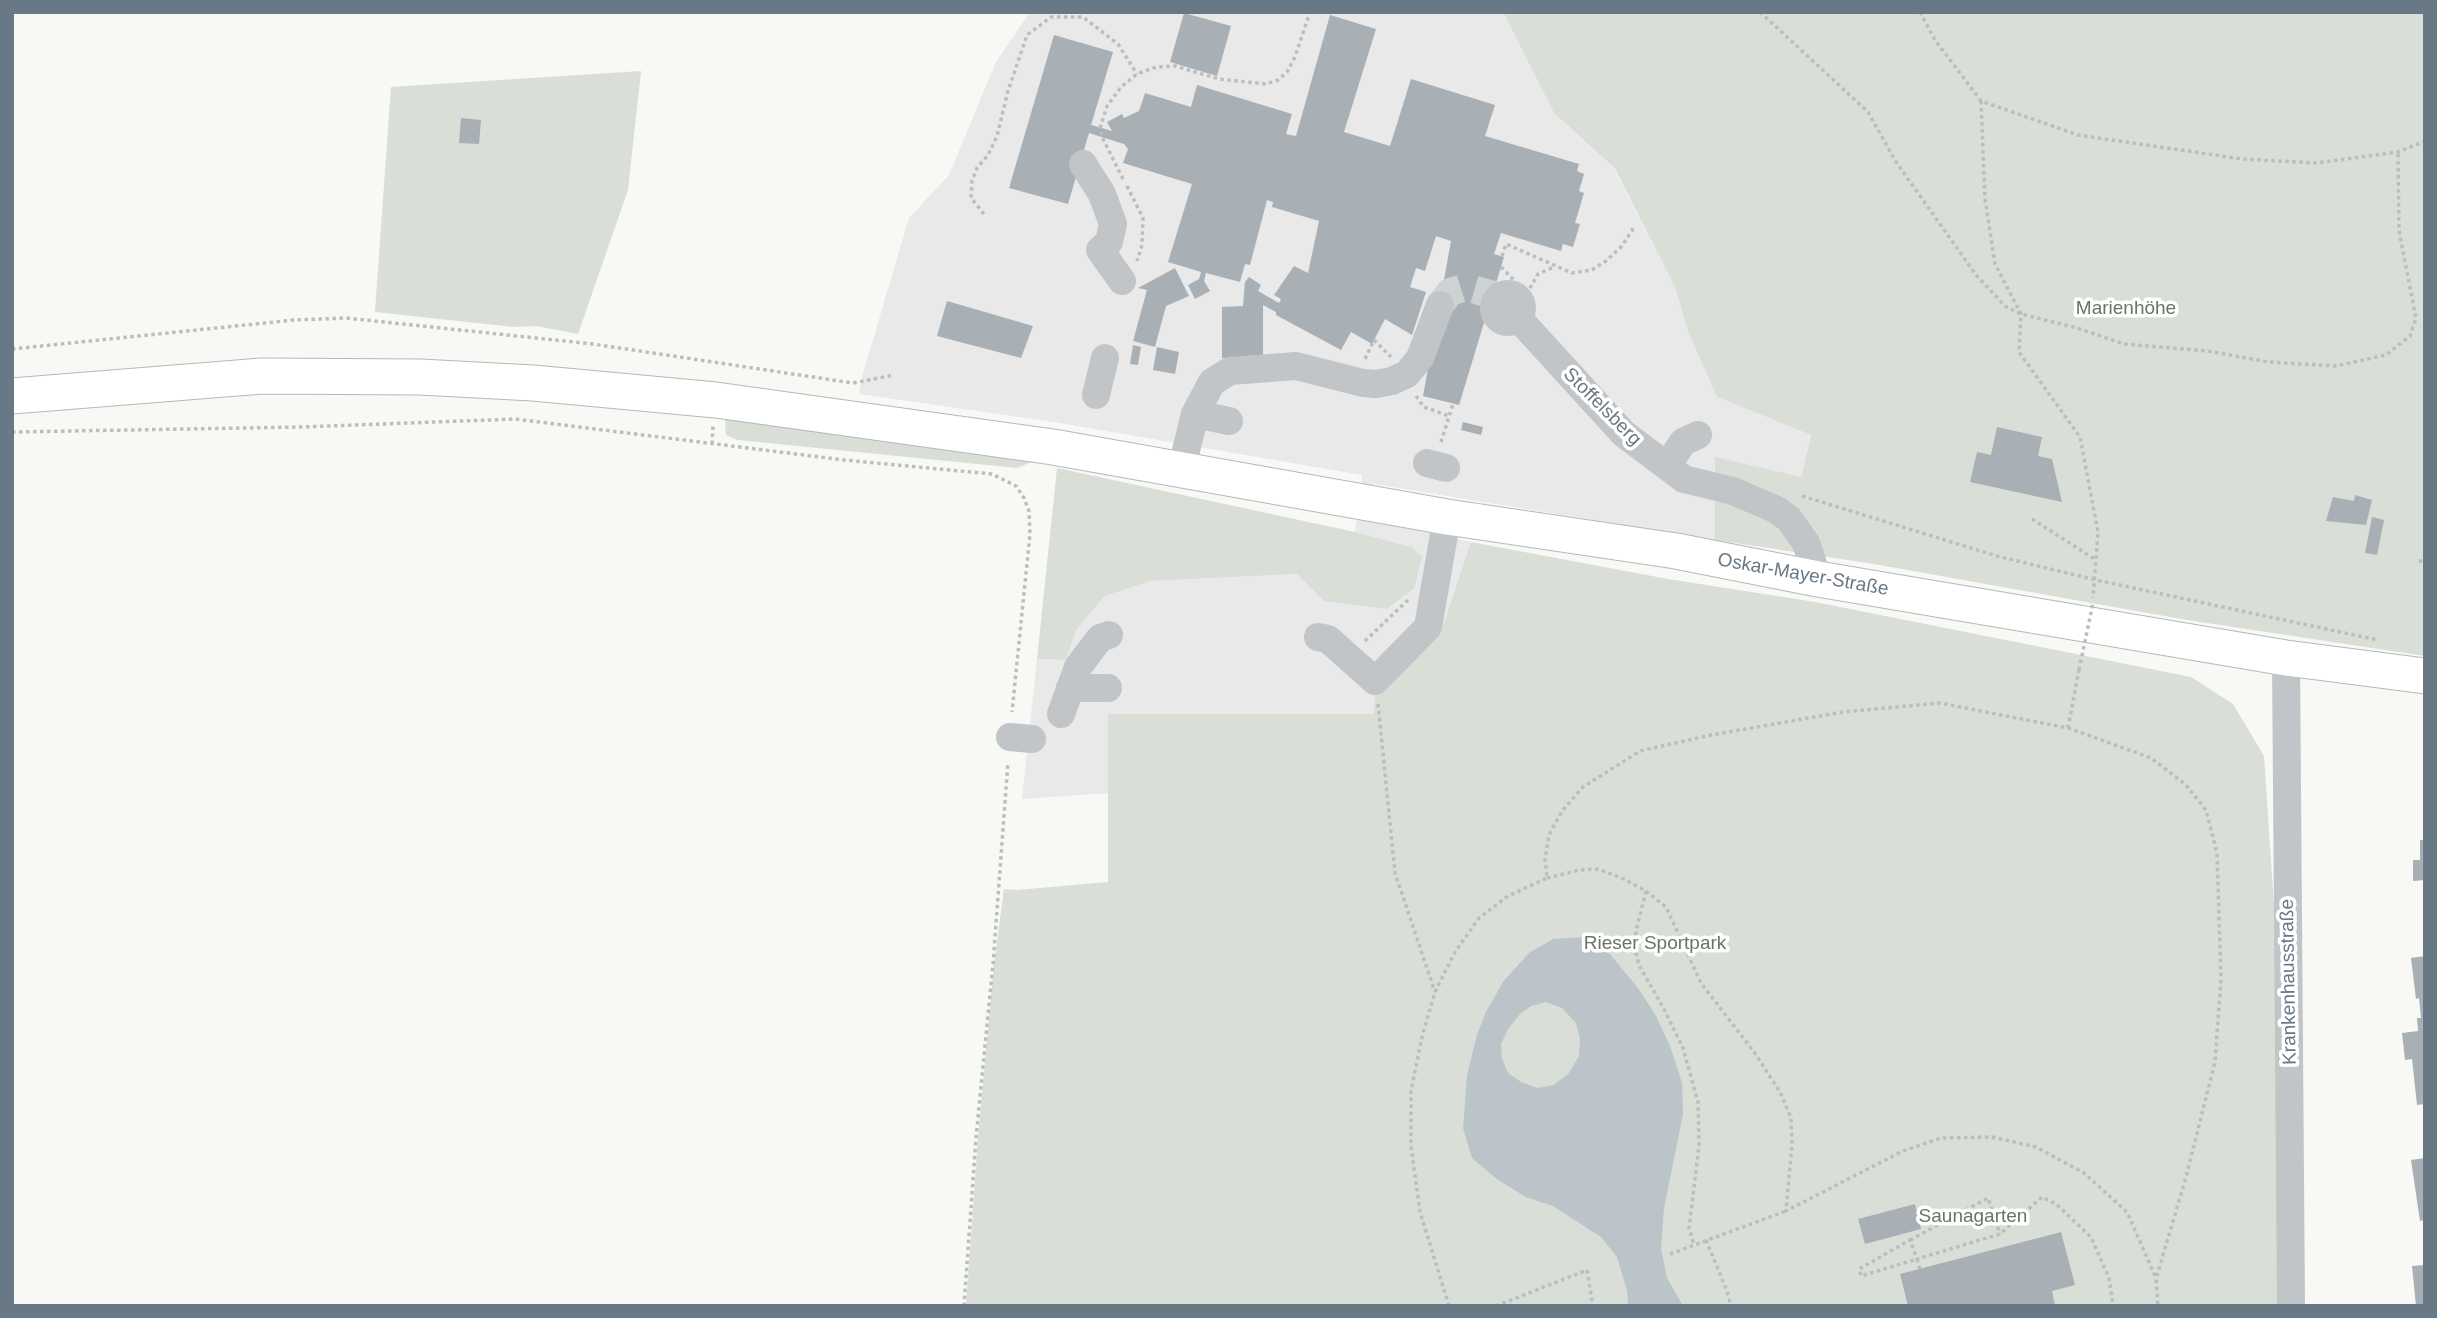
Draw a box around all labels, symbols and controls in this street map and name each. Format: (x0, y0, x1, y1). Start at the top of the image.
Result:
park label: Marienhöhe (2076, 298, 2176, 320)
street label: Stoffelsberg (1558, 363, 1646, 451)
street label: Oskar-Mayer-Straße (1716, 549, 1890, 601)
street label: Krankenhausstraße (2276, 899, 2302, 1065)
park label: Rieser Sportpark (1584, 933, 1726, 955)
park label: Saunagarten (1919, 1206, 2027, 1228)

